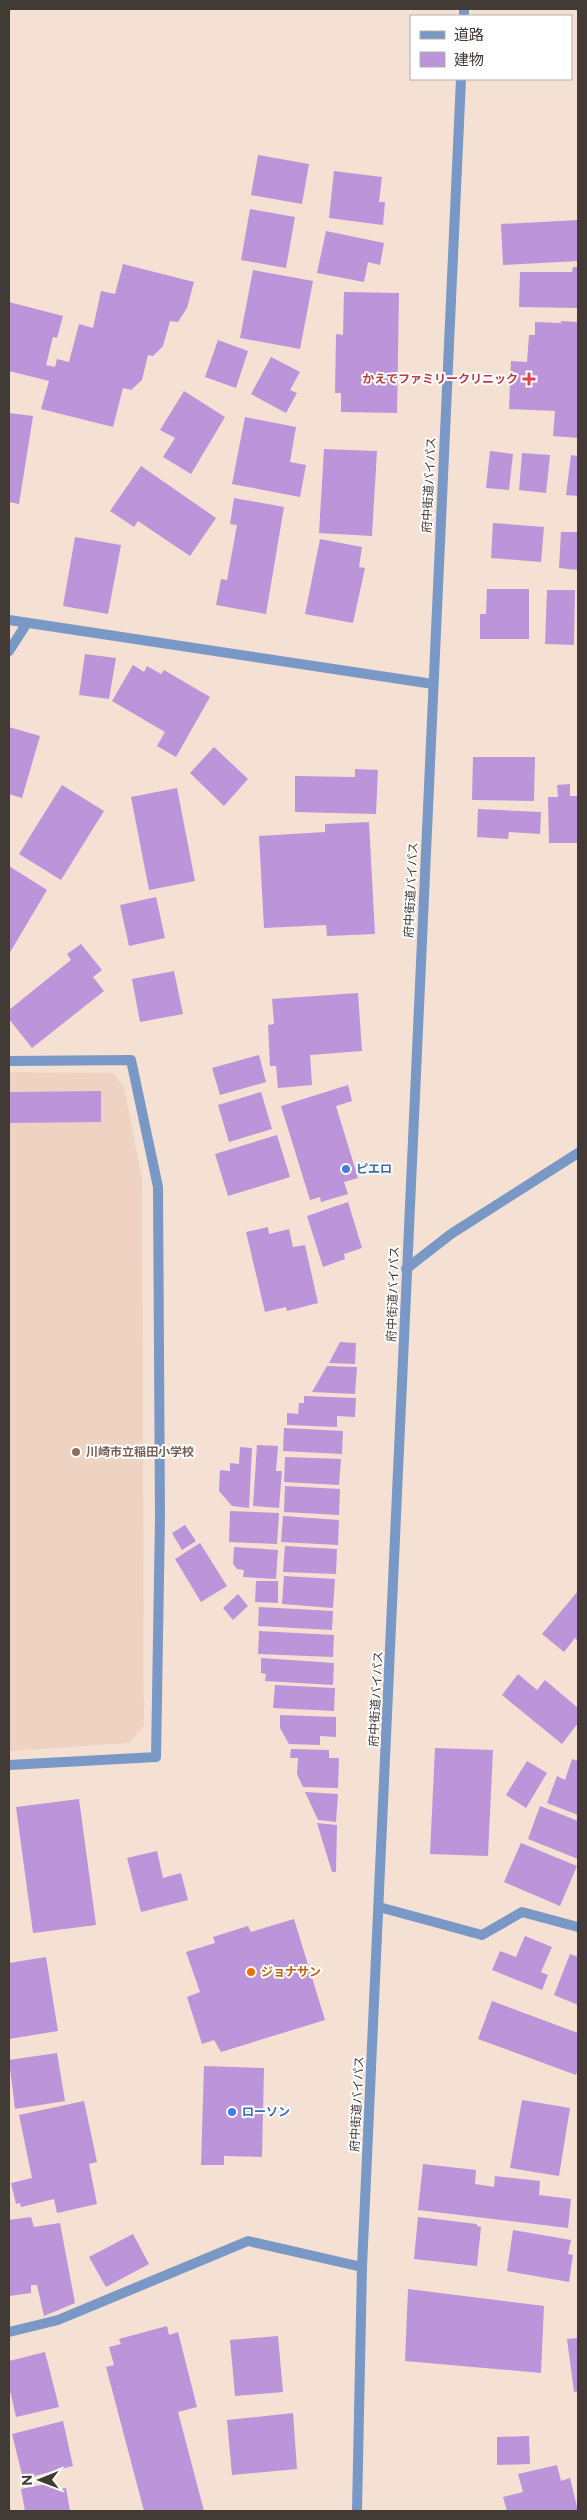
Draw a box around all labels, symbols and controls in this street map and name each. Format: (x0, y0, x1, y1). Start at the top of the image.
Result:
legend (410, 15, 572, 80)
text: 道路 (454, 26, 484, 44)
text: 建物 (454, 51, 484, 69)
place label: かえでファミリークリニック (362, 372, 518, 386)
marker: かえでファミリークリニック (522, 372, 536, 386)
street label: 府中街道バイパス (420, 437, 438, 533)
street label: 府中街道バイパス (402, 842, 420, 938)
place label: ピエロ (356, 1162, 392, 1176)
marker: ピエロ (340, 1163, 352, 1175)
street label: 府中街道バイパス (384, 1246, 402, 1342)
place label: 川崎市立稲田小学校 (86, 1445, 194, 1459)
marker: 川崎市立稲田小学校 (70, 1446, 82, 1458)
street label: 府中街道バイパス (367, 1651, 385, 1747)
place label: ジョナサン (261, 1965, 321, 1979)
marker: ジョナサン (245, 1966, 257, 1978)
street label: 府中街道バイパス (348, 2056, 366, 2152)
place label: ローソン (242, 2105, 290, 2119)
marker: ローソン (226, 2106, 238, 2118)
north arrow (15, 2455, 65, 2505)
text: N (19, 2475, 35, 2486)

